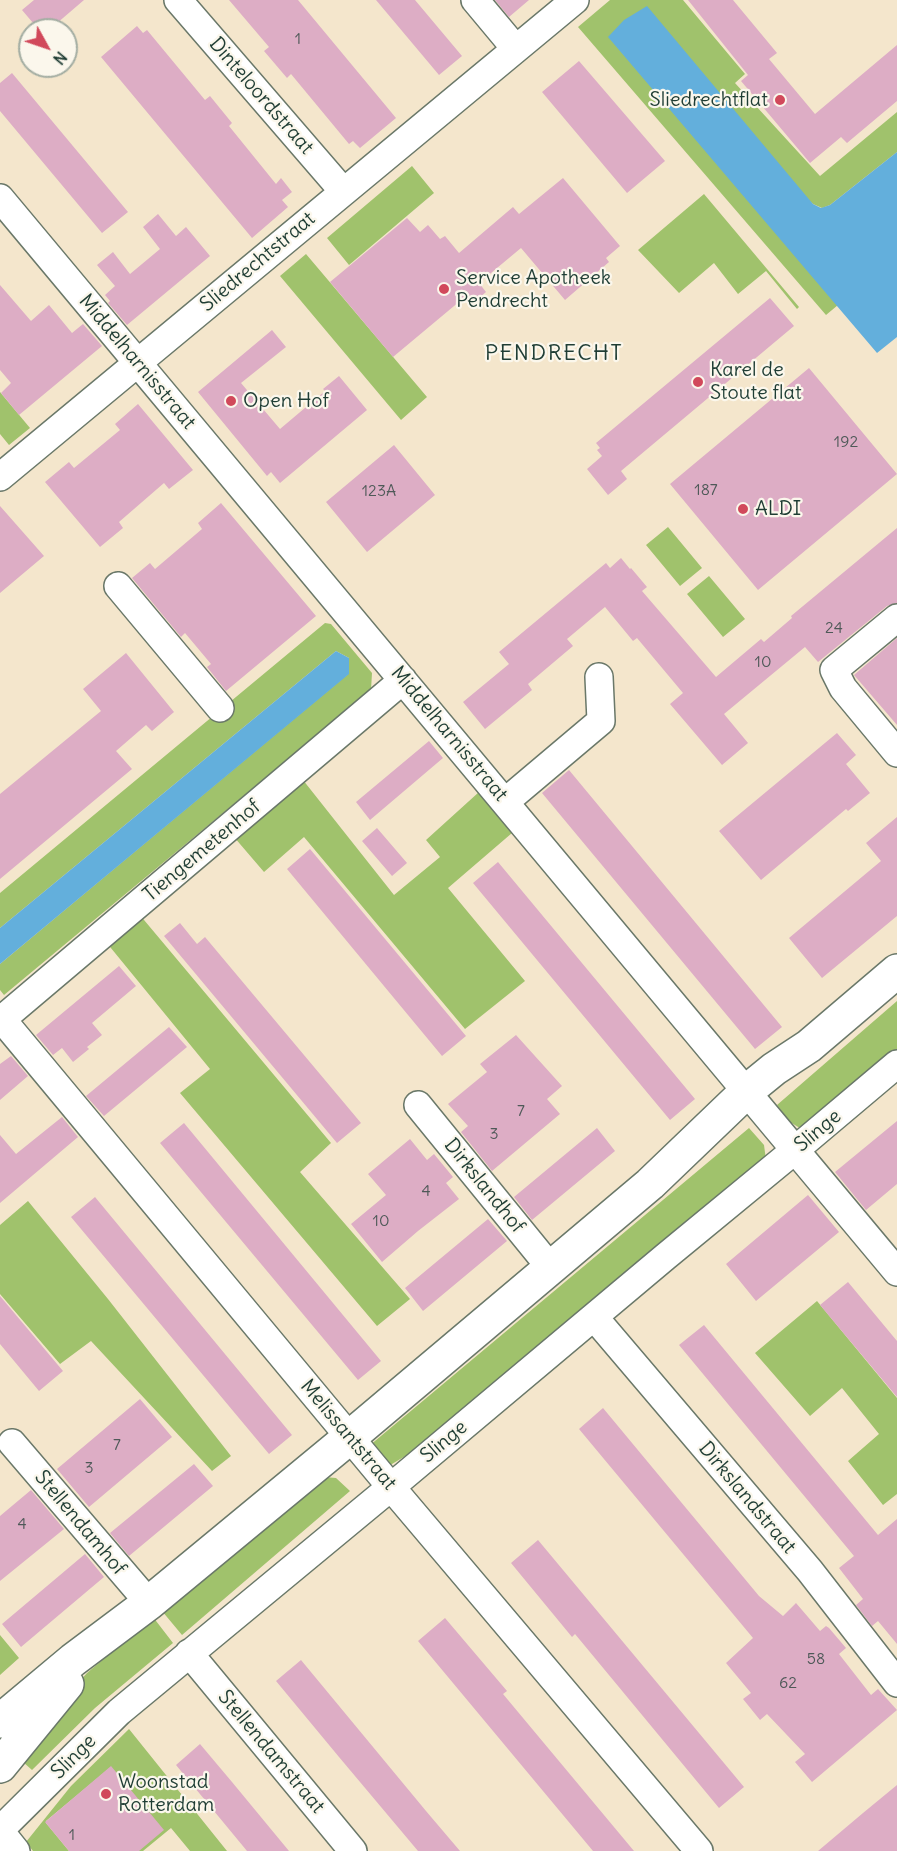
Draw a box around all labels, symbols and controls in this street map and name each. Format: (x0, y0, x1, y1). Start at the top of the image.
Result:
north arrow (18, 18, 78, 78)
house number: 1 (295, 29, 301, 49)
street label: Dinteloordstraat (204, 33, 318, 159)
text: N (49, 48, 71, 69)
place label: Sliedrechtflat (650, 88, 768, 112)
marker: Sliedrechtflat (773, 93, 787, 107)
street label: Sliedrechtstraat (196, 207, 320, 317)
place label: Service Apotheek Pendrecht (456, 266, 611, 313)
marker: Service Apotheek Pendrecht (437, 282, 451, 296)
street label: Middelharnisstraat (74, 290, 200, 434)
district label: PENDRECHT (485, 341, 623, 367)
place label: Karel de Stoute flat (710, 358, 802, 405)
marker: Karel de Stoute flat (691, 375, 705, 389)
place label: Open Hof (243, 389, 329, 413)
marker: Open Hof (224, 394, 238, 408)
house number: 192 (834, 432, 858, 452)
house number: 187 (694, 480, 718, 500)
house number: 123A (362, 481, 396, 501)
place label: ALDI (755, 497, 801, 521)
marker: ALDI (736, 502, 750, 516)
house number: 24 (825, 618, 843, 638)
house number: 10 (755, 652, 771, 672)
street label: Middelharnisstraat (386, 662, 512, 806)
street label: Tiengemetenhof (139, 795, 265, 907)
house number: 7 (517, 1101, 525, 1121)
street label: Slinge (790, 1105, 846, 1157)
house number: 3 (489, 1124, 499, 1144)
street label: Dirkslandhof (439, 1134, 529, 1238)
house number: 4 (421, 1181, 431, 1201)
house number: 10 (373, 1211, 389, 1231)
street label: Melissantstraat (295, 1375, 401, 1495)
street label: Slinge (416, 1416, 472, 1468)
house number: 7 (113, 1435, 121, 1455)
street label: Dirkslandstraat (693, 1437, 801, 1559)
house number: 3 (84, 1458, 94, 1478)
street label: Stellendamhof (29, 1466, 131, 1580)
house number: 4 (17, 1514, 27, 1534)
house number: 58 (807, 1649, 825, 1669)
house number: 62 (779, 1673, 797, 1693)
street label: Stellendamstraat (213, 1686, 329, 1818)
street label: Slinge (47, 1730, 101, 1784)
place label: Woonstad Rotterdam (118, 1770, 214, 1817)
marker: Woonstad Rotterdam (99, 1787, 113, 1801)
house number: 1 (69, 1825, 75, 1845)

